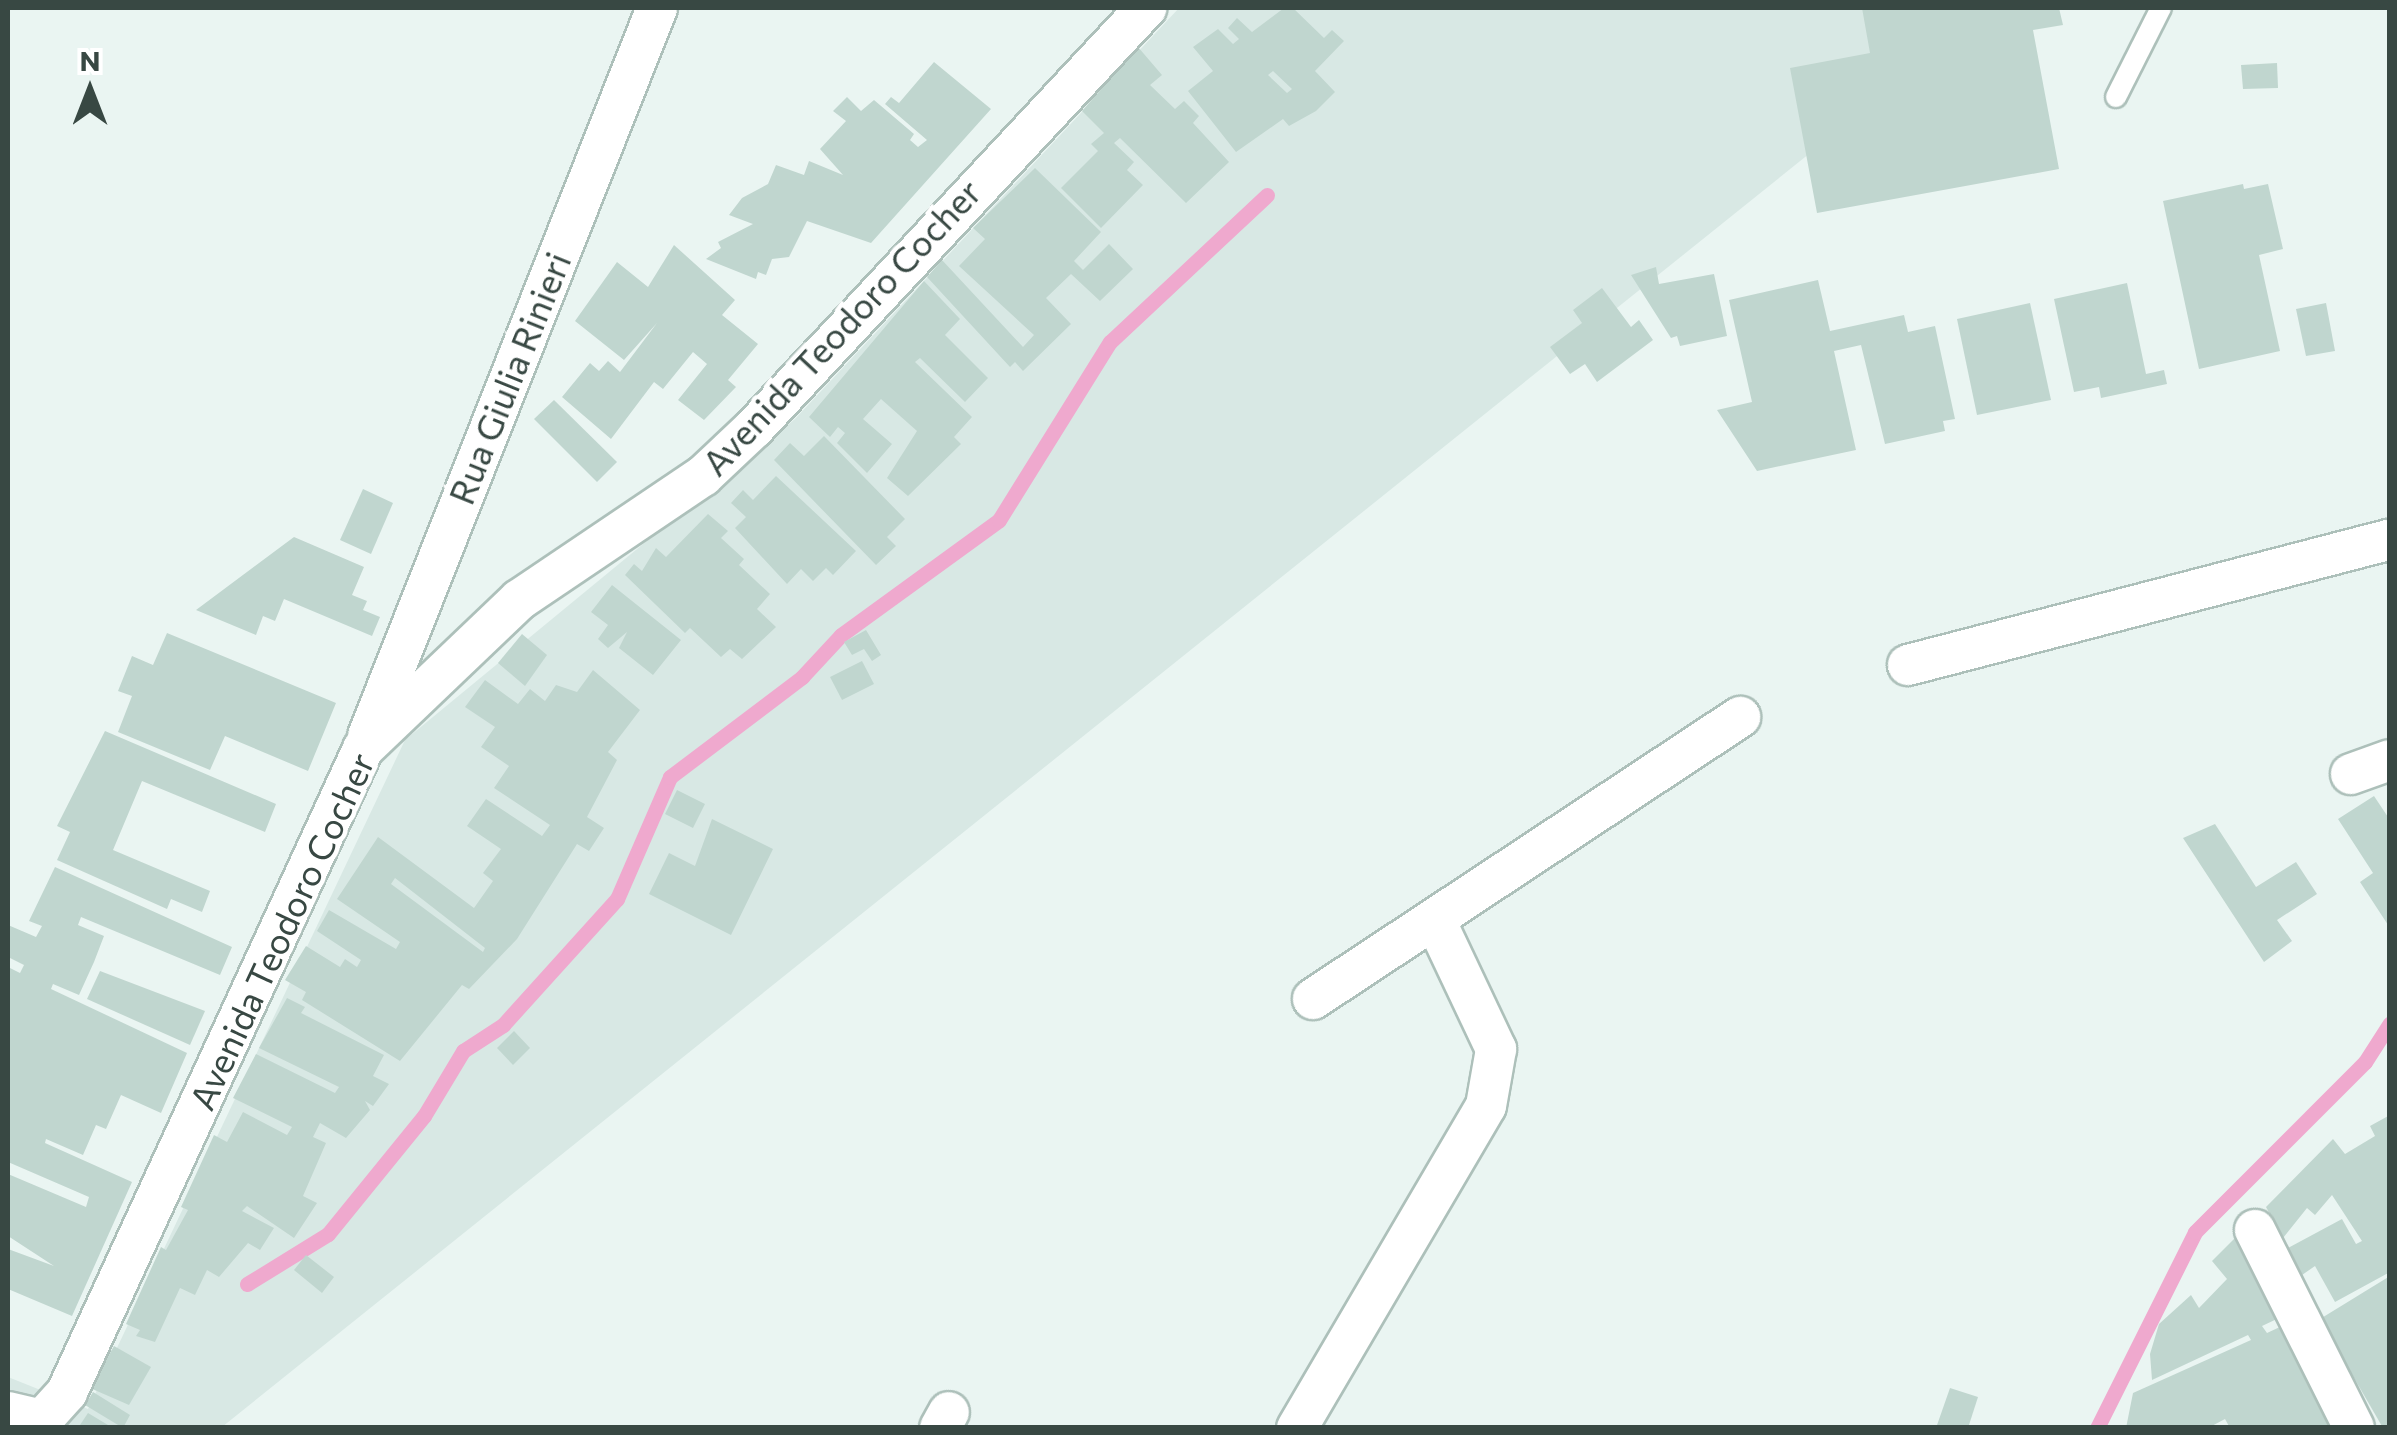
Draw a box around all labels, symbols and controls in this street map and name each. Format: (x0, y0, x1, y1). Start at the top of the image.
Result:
north arrow (40, 40, 140, 140)
text: N (80, 43, 101, 77)
street label: Avenida Teodoro Cocher (693, 171, 989, 483)
street label: Rua Giulia Rinieri (439, 246, 579, 510)
street label: Avenida Teodoro Cocher (180, 746, 382, 1116)

